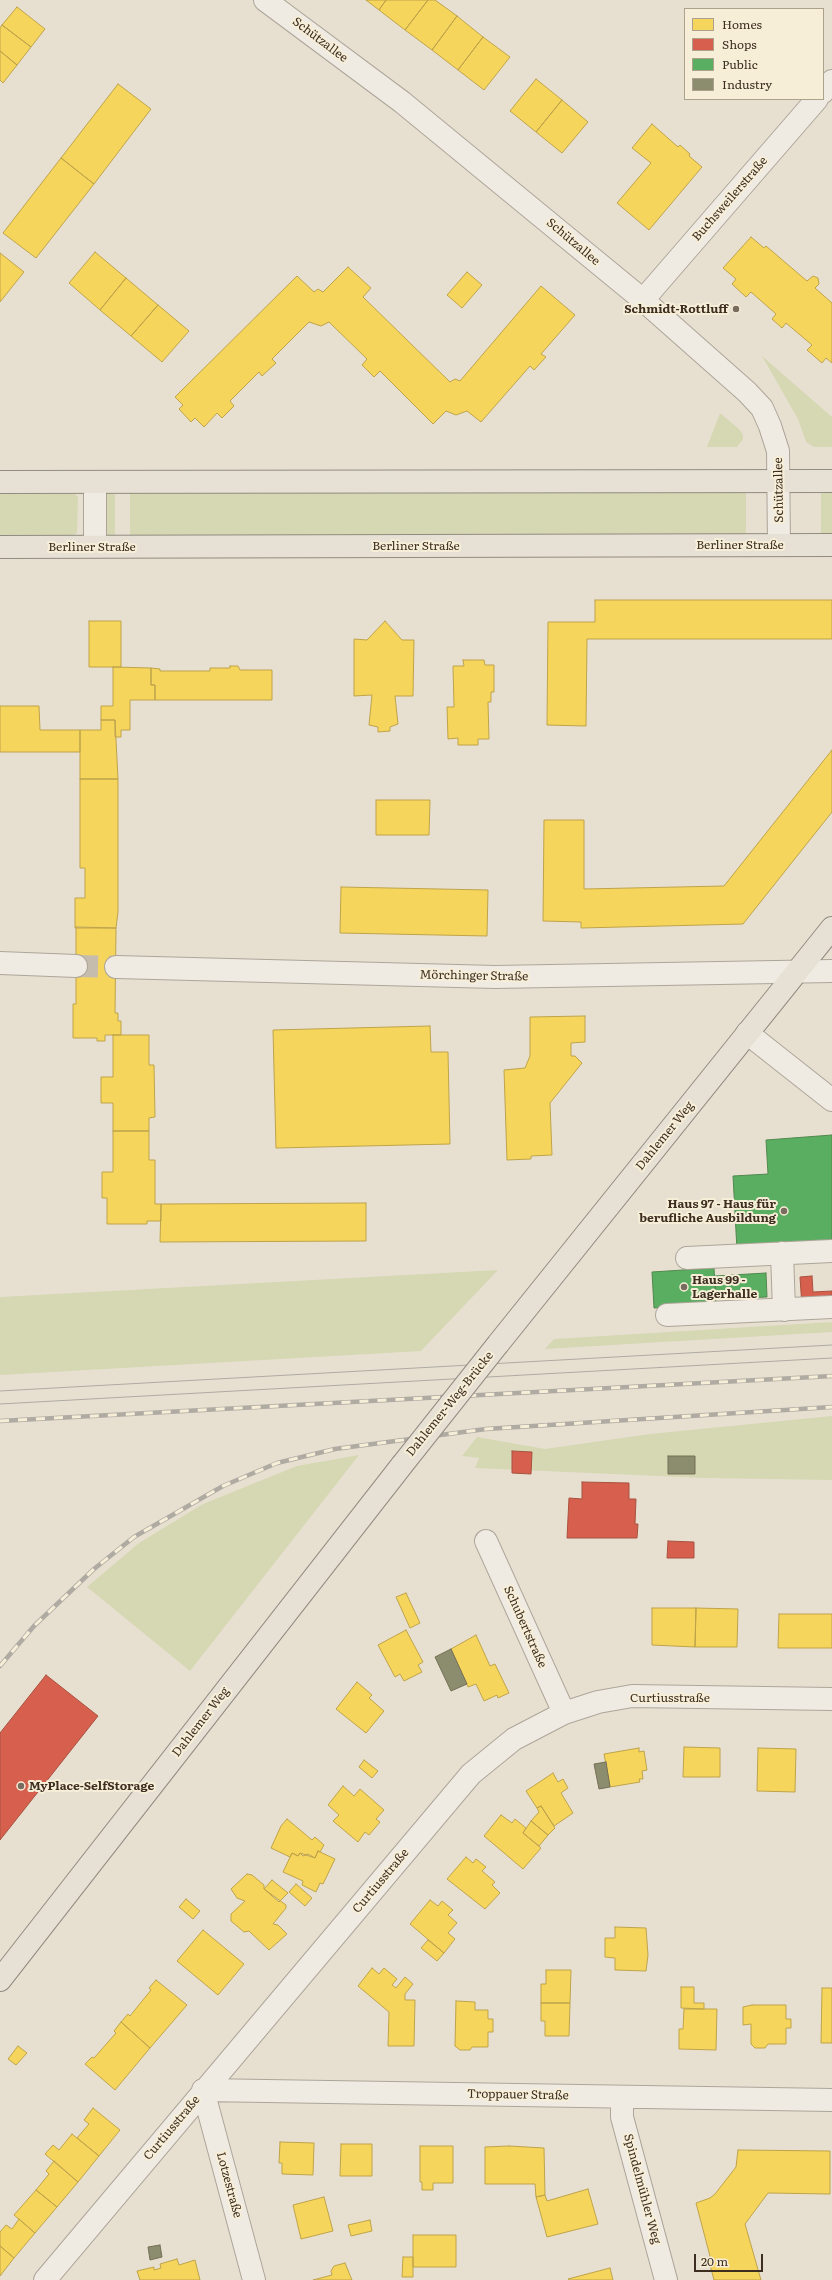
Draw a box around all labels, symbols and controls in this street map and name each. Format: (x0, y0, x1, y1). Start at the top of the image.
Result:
legend (684, 8, 824, 100)
street label: Schützallee (290, 15, 350, 65)
text: Homes (722, 15, 762, 33)
text: Shops (722, 35, 757, 53)
text: Public (722, 55, 758, 73)
text: Industry (722, 75, 772, 93)
street label: Buchsweilerstraße (689, 154, 771, 244)
street label: Schützallee (543, 215, 603, 269)
place label: Schmidt-Rottluff (624, 302, 728, 316)
marker: Schmidt-Rottluff (731, 304, 741, 314)
street label: Schützallee (771, 457, 787, 523)
street label: Berliner Straße (696, 538, 784, 552)
street label: Berliner Straße (372, 539, 460, 553)
street label: Berliner Straße (48, 540, 136, 554)
street label: Mörchinger Straße (419, 968, 529, 984)
street label: Dahlemer Weg (633, 1099, 697, 1173)
place label: Haus 97 - Haus für berufliche Ausbildung (639, 1197, 776, 1225)
marker: Haus 97 - Haus für berufliche Ausbildung (779, 1206, 789, 1216)
place label: Haus 99 - Lagerhalle (692, 1273, 757, 1301)
marker: Haus 99 - Lagerhalle (679, 1282, 689, 1292)
street label: Dahlemer-Weg-Brücke (403, 1349, 497, 1459)
street label: Schubertstraße (500, 1584, 550, 1670)
street label: Dahlemer Weg (169, 1684, 233, 1760)
street label: Curtiusstraße (630, 1691, 710, 1705)
place label: MyPlace-SelfStorage (29, 1779, 154, 1793)
marker: MyPlace-SelfStorage (16, 1781, 26, 1791)
street label: Curtiusstraße (350, 1846, 412, 1916)
street label: Troppauer Straße (467, 2087, 569, 2103)
street label: Curtiusstraße (141, 2093, 203, 2163)
street label: Spindelmühler Weg (620, 2132, 664, 2246)
street label: Lotzestraße (213, 2150, 245, 2220)
scale bar (696, 2246, 765, 2272)
text: 20 m (701, 2252, 728, 2270)

